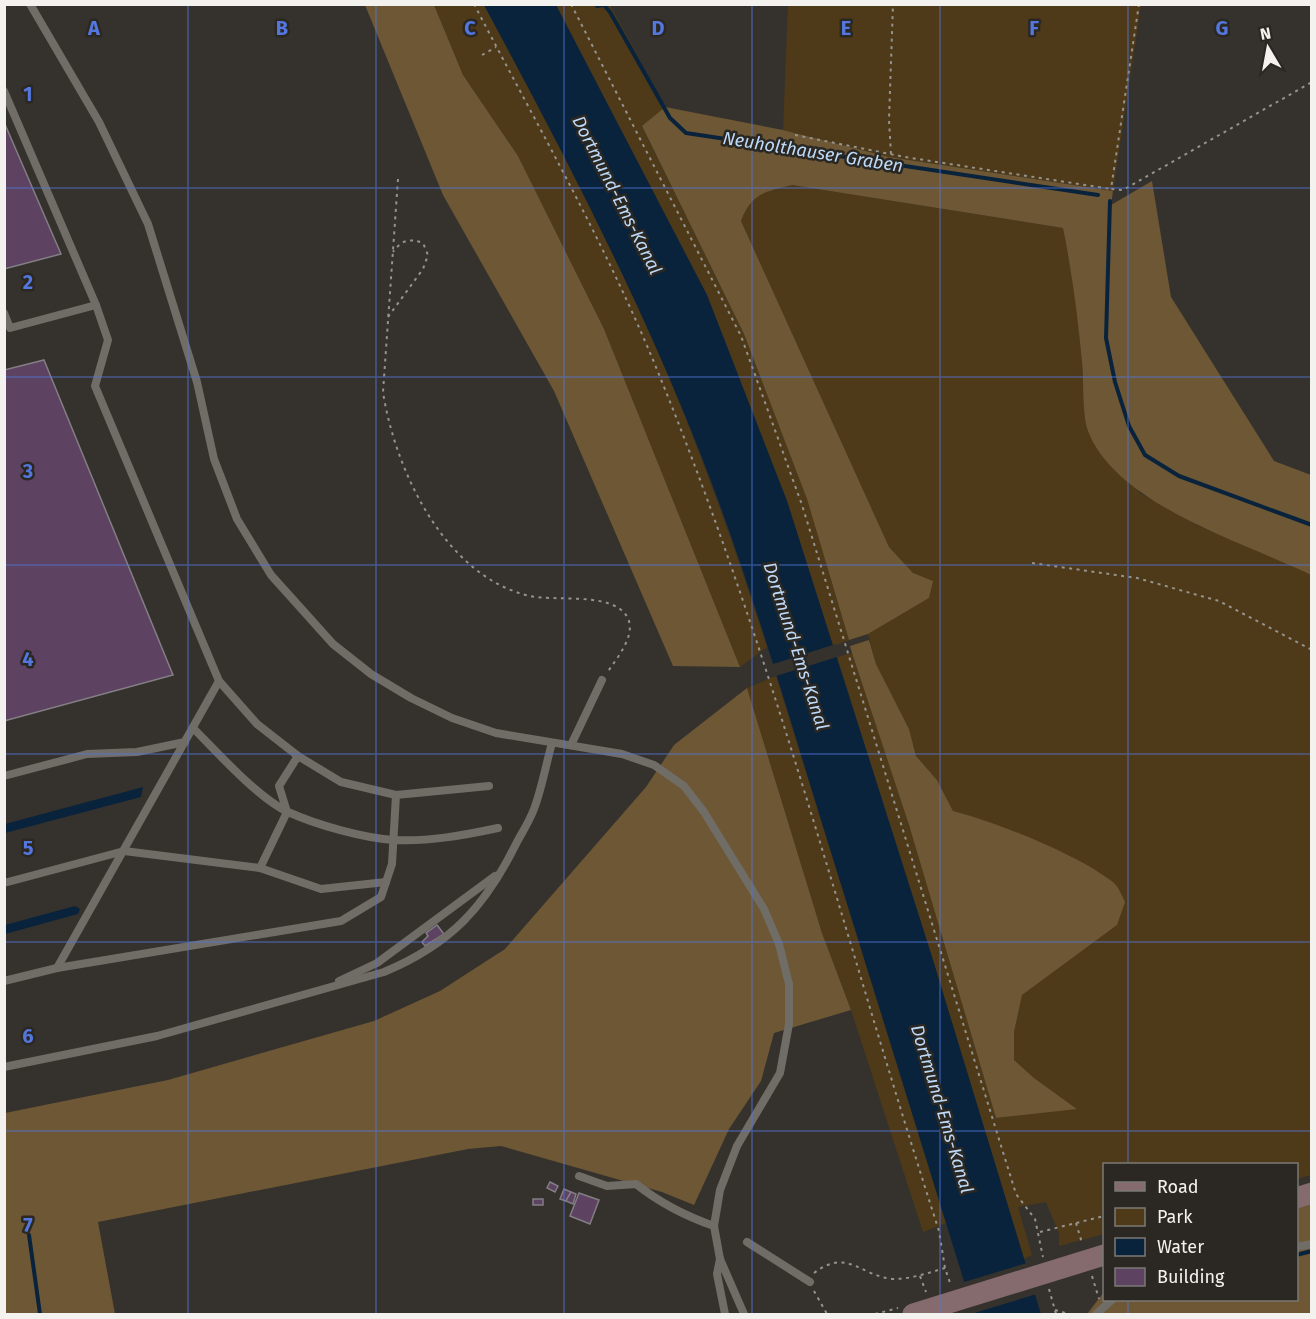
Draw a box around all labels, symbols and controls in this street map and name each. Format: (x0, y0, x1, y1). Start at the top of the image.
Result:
text: A (87, 16, 101, 40)
text: B (276, 16, 288, 40)
text: C (464, 16, 476, 40)
text: D (651, 16, 665, 40)
text: E (841, 16, 851, 40)
text: F (1029, 16, 1039, 40)
text: G (1216, 16, 1228, 40)
north arrow (1238, 18, 1298, 78)
text: N (1259, 23, 1272, 44)
text: 1 (23, 82, 33, 106)
water label: Dortmund-Ems-Kanal (567, 112, 667, 278)
water label: Neuholthauser Graben (721, 127, 905, 177)
text: 2 (23, 270, 33, 294)
text: 3 (22, 459, 33, 483)
water label: Dortmund-Ems-Kanal (758, 559, 834, 733)
text: 4 (22, 647, 34, 671)
text: 5 (23, 836, 34, 860)
water label: Dortmund-Ems-Kanal (906, 1022, 978, 1196)
text: 6 (22, 1024, 34, 1048)
legend (1103, 1163, 1298, 1301)
text: Road (1157, 1176, 1199, 1198)
text: Park (1157, 1206, 1193, 1228)
text: 7 (23, 1213, 33, 1237)
text: Water (1157, 1236, 1204, 1258)
text: Building (1157, 1266, 1225, 1288)

